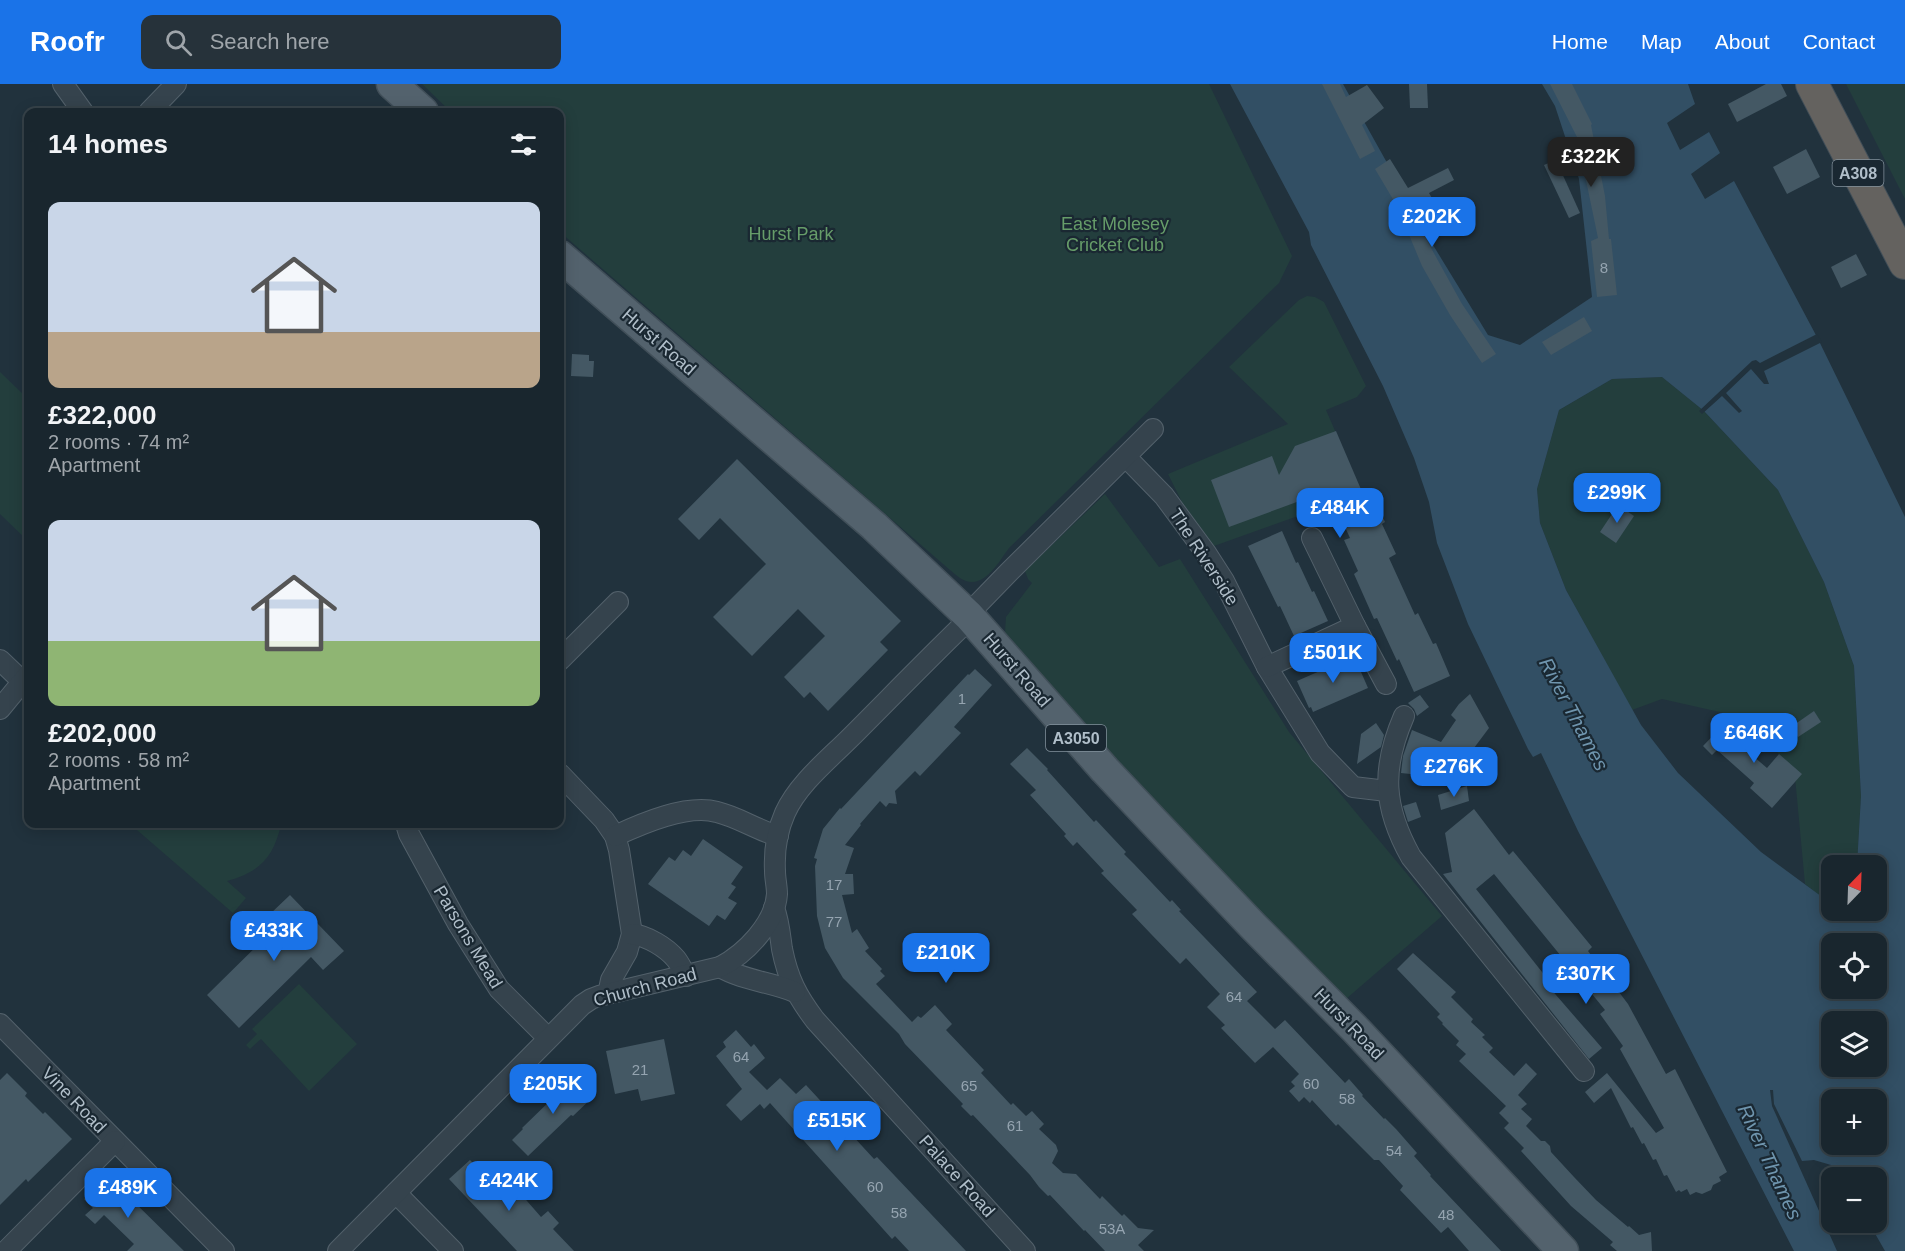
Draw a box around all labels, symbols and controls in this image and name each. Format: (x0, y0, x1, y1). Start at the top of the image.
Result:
search box (141, 15, 561, 69)
text: Roofr (30, 26, 105, 57)
icon: search (162, 26, 195, 59)
text: Search here (210, 29, 330, 54)
text: Home (1552, 30, 1608, 53)
text: Map (1641, 30, 1682, 53)
text: About (1715, 30, 1770, 53)
text: Contact (1803, 30, 1875, 53)
icon: filters (507, 128, 540, 161)
text: 14 homes (48, 129, 168, 159)
pin: £322K (1549, 137, 1633, 188)
text: £322K (1562, 145, 1620, 167)
road number: A308 (1832, 160, 1884, 186)
pin: £202K (1390, 197, 1474, 248)
text: £202K (1403, 205, 1461, 227)
park label: East Molesey Cricket Club (1061, 214, 1169, 255)
park label: Hurst Park (748, 224, 835, 244)
icon: home (240, 241, 348, 349)
house number: 8 (1600, 259, 1608, 276)
street label: Hurst Road (618, 305, 700, 379)
text: £322,000 (48, 400, 156, 430)
text: 2 rooms · 74 m² (48, 431, 189, 453)
text: Apartment (48, 454, 140, 476)
pin: £299K (1575, 473, 1659, 524)
text: £299K (1588, 481, 1646, 503)
pin: £484K (1298, 488, 1382, 539)
text: £484K (1311, 496, 1369, 518)
street label: The Riverside (1165, 505, 1243, 609)
icon: home (240, 559, 348, 667)
street label: Hurst Road (980, 629, 1054, 711)
pin: £501K (1291, 633, 1375, 684)
text: £501K (1304, 641, 1362, 663)
water label: River Thames (1535, 654, 1613, 774)
house number: 1 (958, 690, 966, 707)
pin: £646K (1712, 713, 1796, 764)
text: £202,000 (48, 718, 156, 748)
text: £646K (1725, 721, 1783, 743)
road number: A3050 (1046, 725, 1106, 751)
pin: £276K (1412, 747, 1496, 798)
text: 2 rooms · 58 m² (48, 749, 189, 771)
text: £276K (1425, 755, 1483, 777)
text: Apartment (48, 772, 140, 794)
north arrow (1821, 855, 1887, 921)
map controls (1821, 855, 1887, 1233)
house number: 17 (826, 876, 842, 893)
street label: Parsons Mead (430, 882, 506, 992)
pin: £433K (232, 911, 316, 962)
house number: 77 (826, 913, 842, 930)
text: £433K (245, 919, 303, 941)
pin: £210K (904, 933, 988, 984)
button: locate (1821, 933, 1887, 999)
text: £210K (917, 941, 975, 963)
pin: £307K (1544, 954, 1628, 1005)
text: £307K (1557, 962, 1615, 984)
street label: Church Road (591, 964, 699, 1010)
street label: Hurst Road (1310, 984, 1388, 1064)
house number: 64 (1226, 988, 1242, 1005)
button: layers (1821, 1011, 1887, 1077)
house number: 64 (733, 1048, 749, 1065)
house number: 21 (632, 1061, 648, 1078)
street label: Vine Road (38, 1063, 110, 1137)
pin: £205K (511, 1064, 595, 1115)
text: £205K (524, 1072, 582, 1094)
house number: 60 (1303, 1075, 1319, 1092)
house number: 65 (961, 1077, 977, 1094)
button: + (1821, 1089, 1887, 1155)
house number: 58 (1339, 1090, 1355, 1107)
pin: £515K (795, 1101, 879, 1152)
water label: River Thames (1734, 1101, 1806, 1223)
text: £515K (808, 1109, 866, 1131)
house number: 61 (1007, 1117, 1023, 1134)
street label: Palace Road (915, 1131, 999, 1221)
house number: 54 (1386, 1142, 1402, 1159)
pin: £424K (467, 1161, 551, 1212)
button: − (1821, 1167, 1887, 1233)
pin: £489K (86, 1168, 170, 1219)
text: £424K (480, 1169, 538, 1191)
text: £489K (99, 1176, 157, 1198)
house number: 60 (867, 1178, 883, 1195)
house number: 58 (891, 1204, 907, 1221)
house number: 48 (1438, 1206, 1454, 1223)
house number: 53A (1099, 1220, 1125, 1237)

